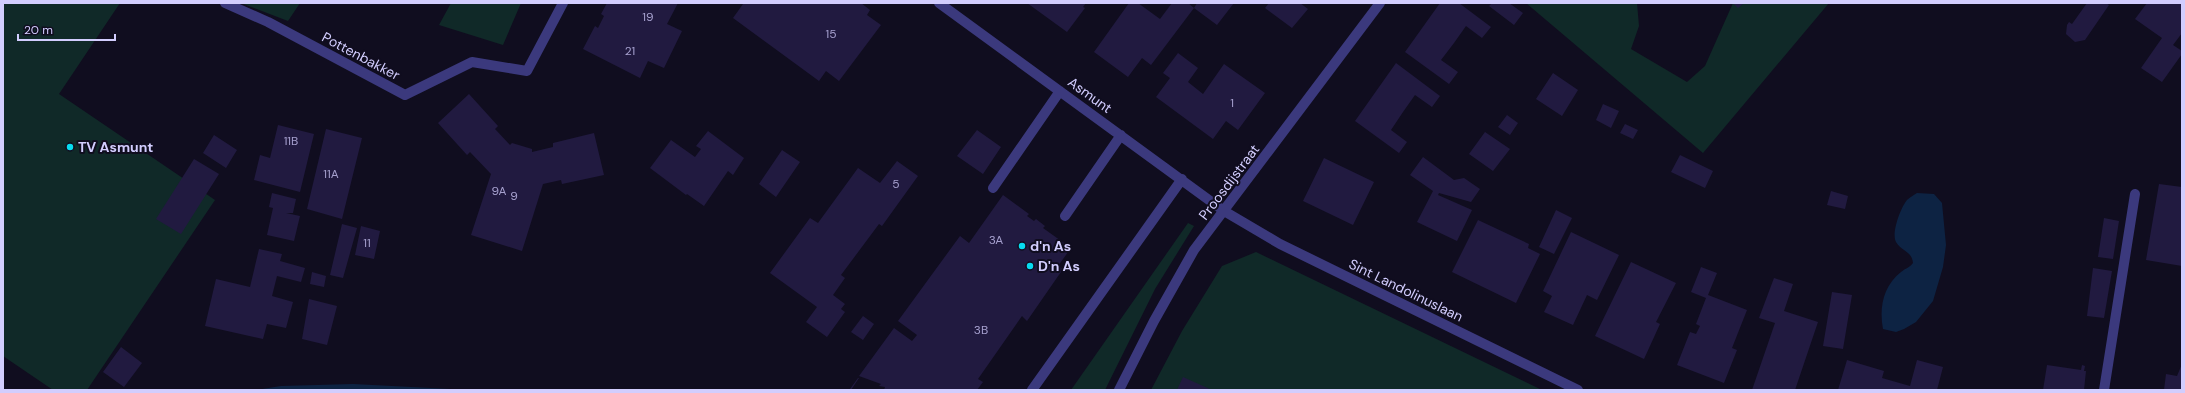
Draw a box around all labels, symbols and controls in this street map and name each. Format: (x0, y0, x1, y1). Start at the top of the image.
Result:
house number: 19 (642, 9, 654, 25)
scale bar (18, 16, 115, 42)
text: 20 m (24, 22, 53, 38)
house number: 15 (825, 26, 837, 42)
street label: Pottenbakker (319, 28, 403, 84)
house number: 21 (625, 43, 635, 59)
street label: Asmunt (1064, 73, 1116, 117)
house number: 1 (1230, 95, 1234, 111)
house number: 11B (284, 133, 298, 149)
place label: TV Asmunt (78, 138, 153, 156)
street label: Proosdijstraat (1195, 141, 1263, 223)
marker: TV Asmunt (65, 142, 75, 152)
house number: 11A (323, 166, 339, 182)
house number: 5 (892, 176, 900, 192)
house number: 9A (492, 183, 506, 199)
house number: 9 (510, 188, 518, 204)
house number: 3A (989, 232, 1003, 248)
house number: 11 (363, 235, 371, 251)
place label: d'n As (1030, 237, 1071, 255)
marker: d'n As (1017, 241, 1027, 251)
street label: Sint Landolinuslaan (1346, 255, 1466, 325)
place label: D'n As (1038, 257, 1080, 275)
marker: D'n As (1025, 261, 1035, 271)
house number: 3B (974, 322, 988, 338)

